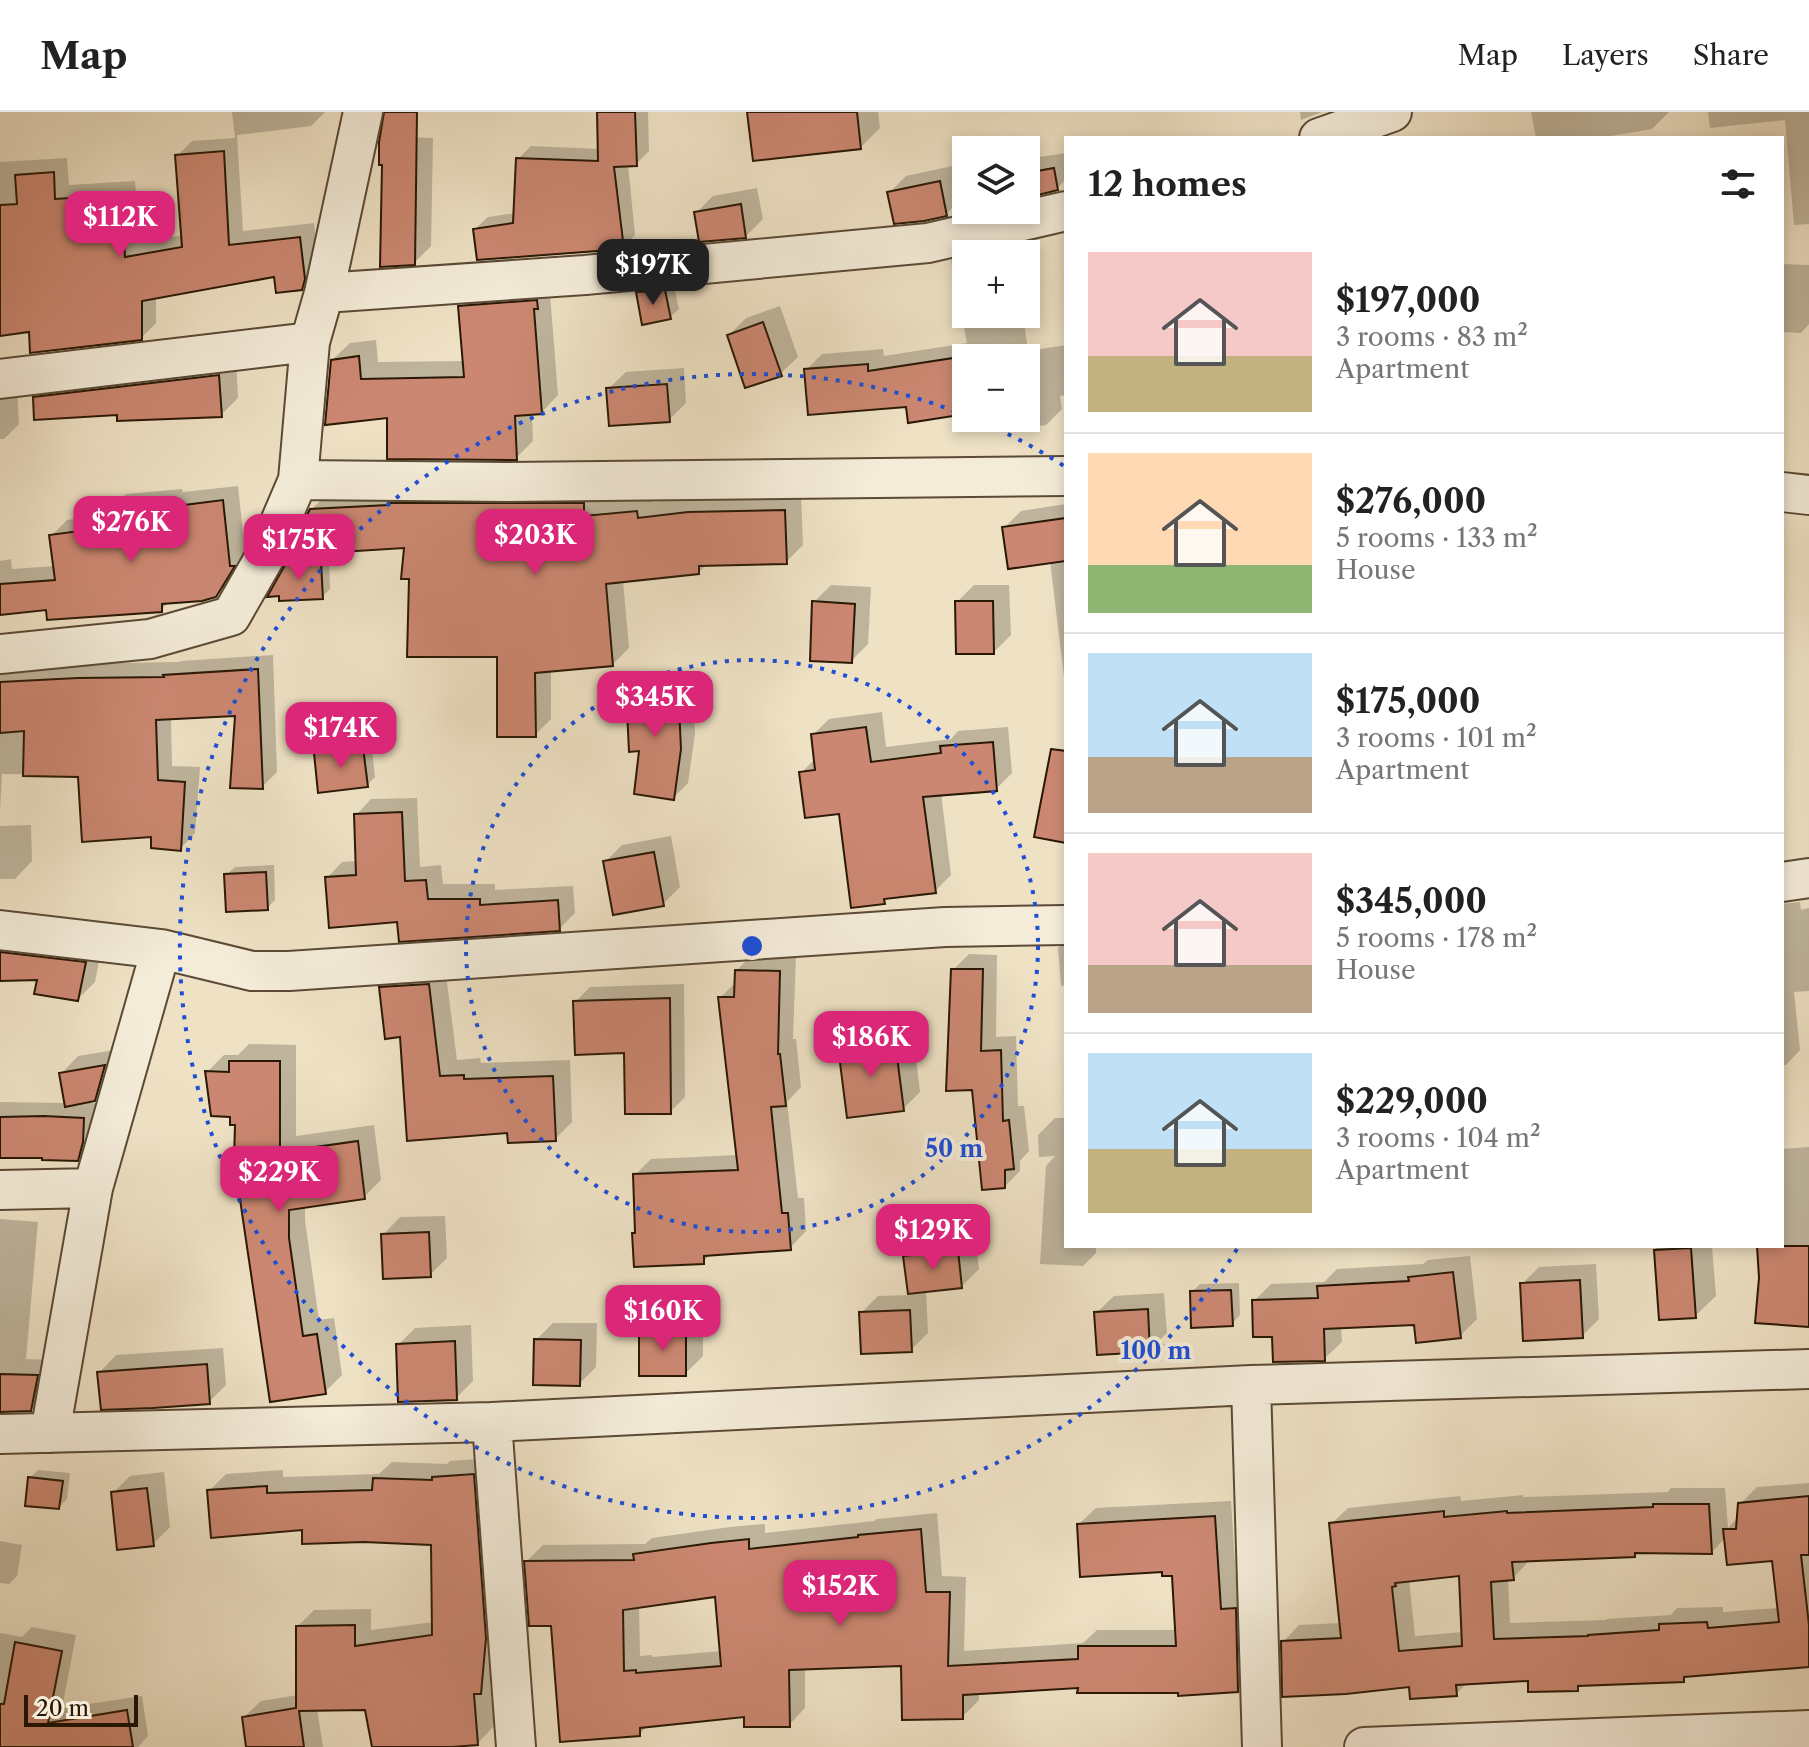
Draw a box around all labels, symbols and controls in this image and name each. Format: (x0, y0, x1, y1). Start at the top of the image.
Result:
text: Map (40, 32, 128, 79)
text: Map (1458, 38, 1518, 72)
text: Layers (1562, 38, 1649, 72)
text: Share (1693, 38, 1769, 72)
map controls (952, 136, 1040, 432)
button: layers (952, 136, 1040, 224)
icon: filters (1716, 162, 1760, 206)
text: 12 homes (1088, 163, 1247, 205)
pin: $112K (64, 191, 176, 259)
text: $112K (83, 201, 157, 233)
pin: $197K (597, 239, 709, 307)
button: + (952, 240, 1040, 328)
text: $197K (615, 249, 691, 281)
text: $197,000 (1336, 279, 1480, 321)
icon: home (1152, 284, 1248, 380)
text: 3 rooms · 83 m² (1336, 321, 1528, 353)
button: − (952, 344, 1040, 432)
text: Apartment (1336, 353, 1469, 385)
text: $276,000 (1336, 480, 1486, 522)
icon: home (1152, 485, 1248, 581)
pin: $276K (75, 496, 187, 564)
text: $276K (91, 506, 171, 538)
pin: $203K (479, 509, 591, 577)
pin: $175K (243, 514, 355, 582)
text: $203K (494, 519, 576, 551)
text: 5 rooms · 133 m² (1336, 522, 1538, 554)
text: $175K (262, 524, 336, 556)
text: House (1336, 554, 1416, 586)
pin: $345K (599, 671, 711, 739)
text: $175,000 (1336, 680, 1480, 722)
text: $345K (615, 681, 695, 713)
icon: home (1152, 685, 1248, 781)
pin: $174K (285, 702, 397, 770)
text: $174K (303, 712, 379, 744)
text: 3 rooms · 101 m² (1336, 722, 1537, 754)
text: Apartment (1336, 754, 1469, 786)
text: $345,000 (1336, 880, 1487, 922)
icon: home (1152, 885, 1248, 981)
text: 5 rooms · 178 m² (1336, 922, 1537, 954)
centre of rings (738, 932, 766, 960)
text: House (1336, 954, 1416, 986)
pin: $186K (815, 1011, 927, 1079)
text: $186K (832, 1021, 910, 1053)
text: $229,000 (1336, 1080, 1488, 1122)
icon: home (1152, 1085, 1248, 1181)
text: 3 rooms · 104 m² (1336, 1122, 1541, 1154)
text: 50 m (925, 1134, 983, 1163)
pin: $229K (223, 1146, 335, 1214)
text: Apartment (1336, 1154, 1469, 1186)
text: $229K (238, 1156, 320, 1188)
pin: $129K (877, 1204, 989, 1272)
text: $129K (894, 1214, 972, 1246)
pin: $160K (607, 1285, 719, 1353)
text: $160K (623, 1295, 703, 1327)
text: 100 m (1120, 1336, 1192, 1365)
pin: $152K (784, 1560, 896, 1628)
text: $152K (802, 1570, 878, 1602)
scale bar (24, 1691, 138, 1727)
text: 20 m (36, 1695, 89, 1722)

